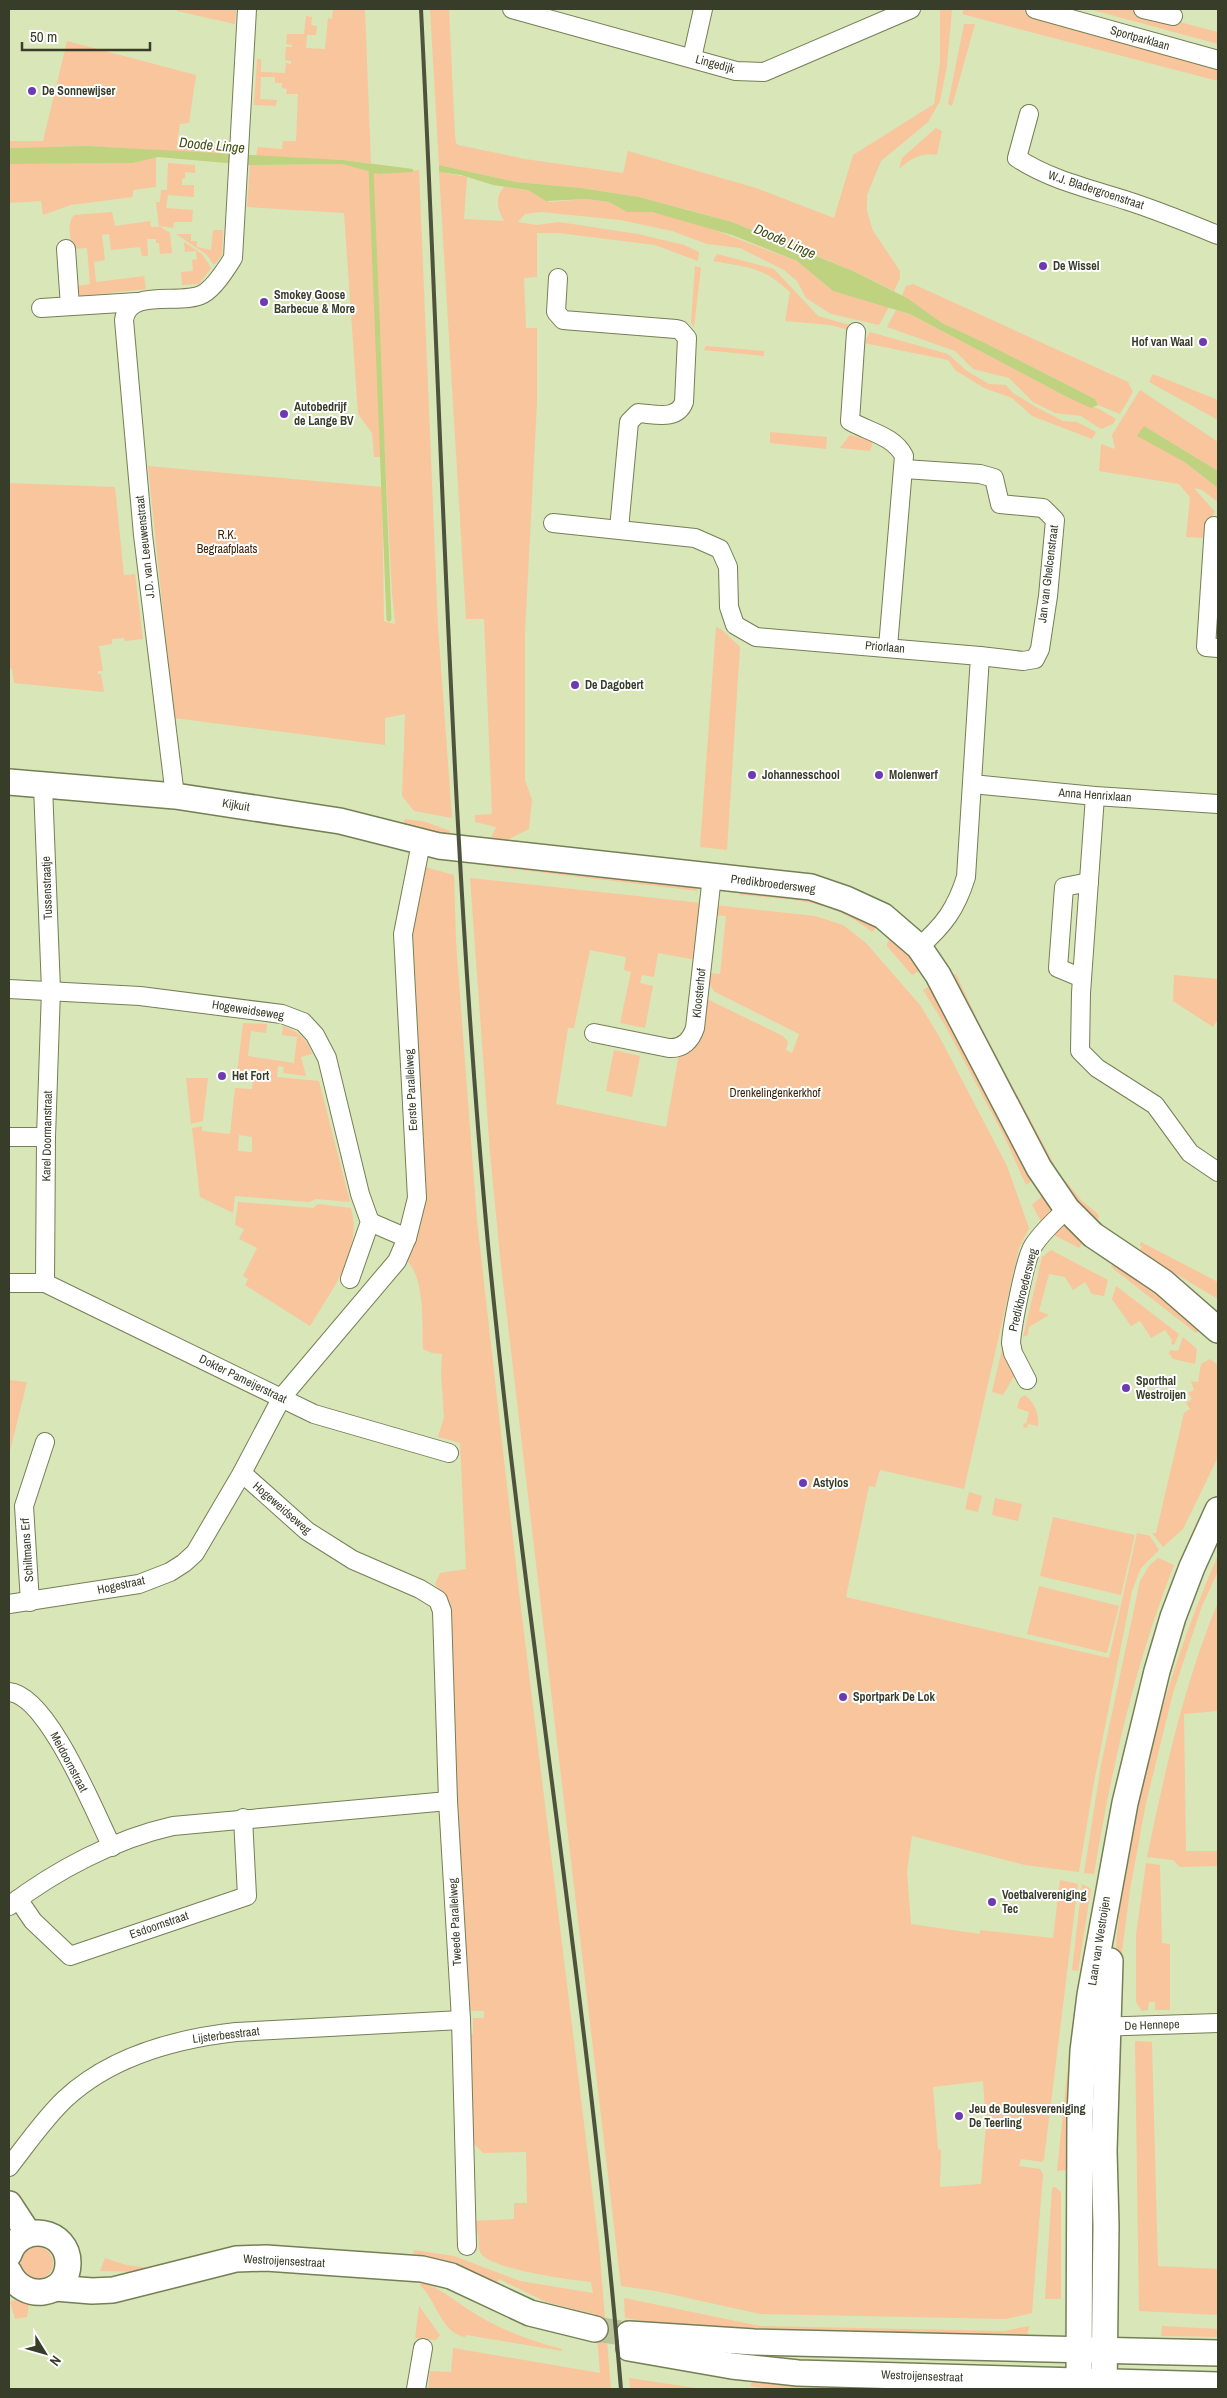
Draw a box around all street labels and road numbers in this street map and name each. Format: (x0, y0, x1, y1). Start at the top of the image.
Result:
street label: Sportparklaan (1108, 22, 1172, 54)
street label: Lingedijk (694, 51, 736, 77)
street label: W.J. Bladergroenstraat (1046, 167, 1146, 213)
street label: J.D. van Leeuwenstraat (132, 494, 158, 599)
street label: Jan van Ghelcenstraat (1034, 524, 1062, 624)
street label: Priorlaan (864, 637, 906, 657)
street label: Anna Henrixlaan (1057, 784, 1132, 806)
street label: Kijkuit (221, 795, 251, 815)
street label: Tussenstraatje (38, 856, 56, 920)
street label: Predikbroedersweg (730, 871, 817, 897)
street label: Kloosterhof (688, 967, 710, 1019)
street label: Hogeweidseweg (211, 996, 286, 1024)
street label: Eerste Parallelweg (401, 1048, 421, 1131)
street label: Karel Doormanstraat (38, 1090, 56, 1182)
street label: Predikbroedersweg (1005, 1246, 1041, 1333)
street label: Dokter Pameijerstraat (196, 1351, 290, 1407)
street label: Hogeweidseweg (249, 1478, 315, 1538)
street label: Schiltmans Erf (17, 1517, 37, 1582)
street label: Hogestraat (96, 1572, 146, 1598)
street label: Meidoornstraat (46, 1729, 92, 1795)
street label: Tweede Parallelweg (445, 1877, 465, 1966)
street label: Laan van Westroijen (1084, 1895, 1114, 1987)
street label: Esdoornstraat (127, 1907, 191, 1943)
street label: De Hennepe (1124, 2016, 1180, 2034)
street label: Lijsterbesstraat (192, 2023, 261, 2047)
street label: Westroijensestraat (243, 2251, 326, 2271)
street label: Westroijensestraat (881, 2367, 963, 2385)

